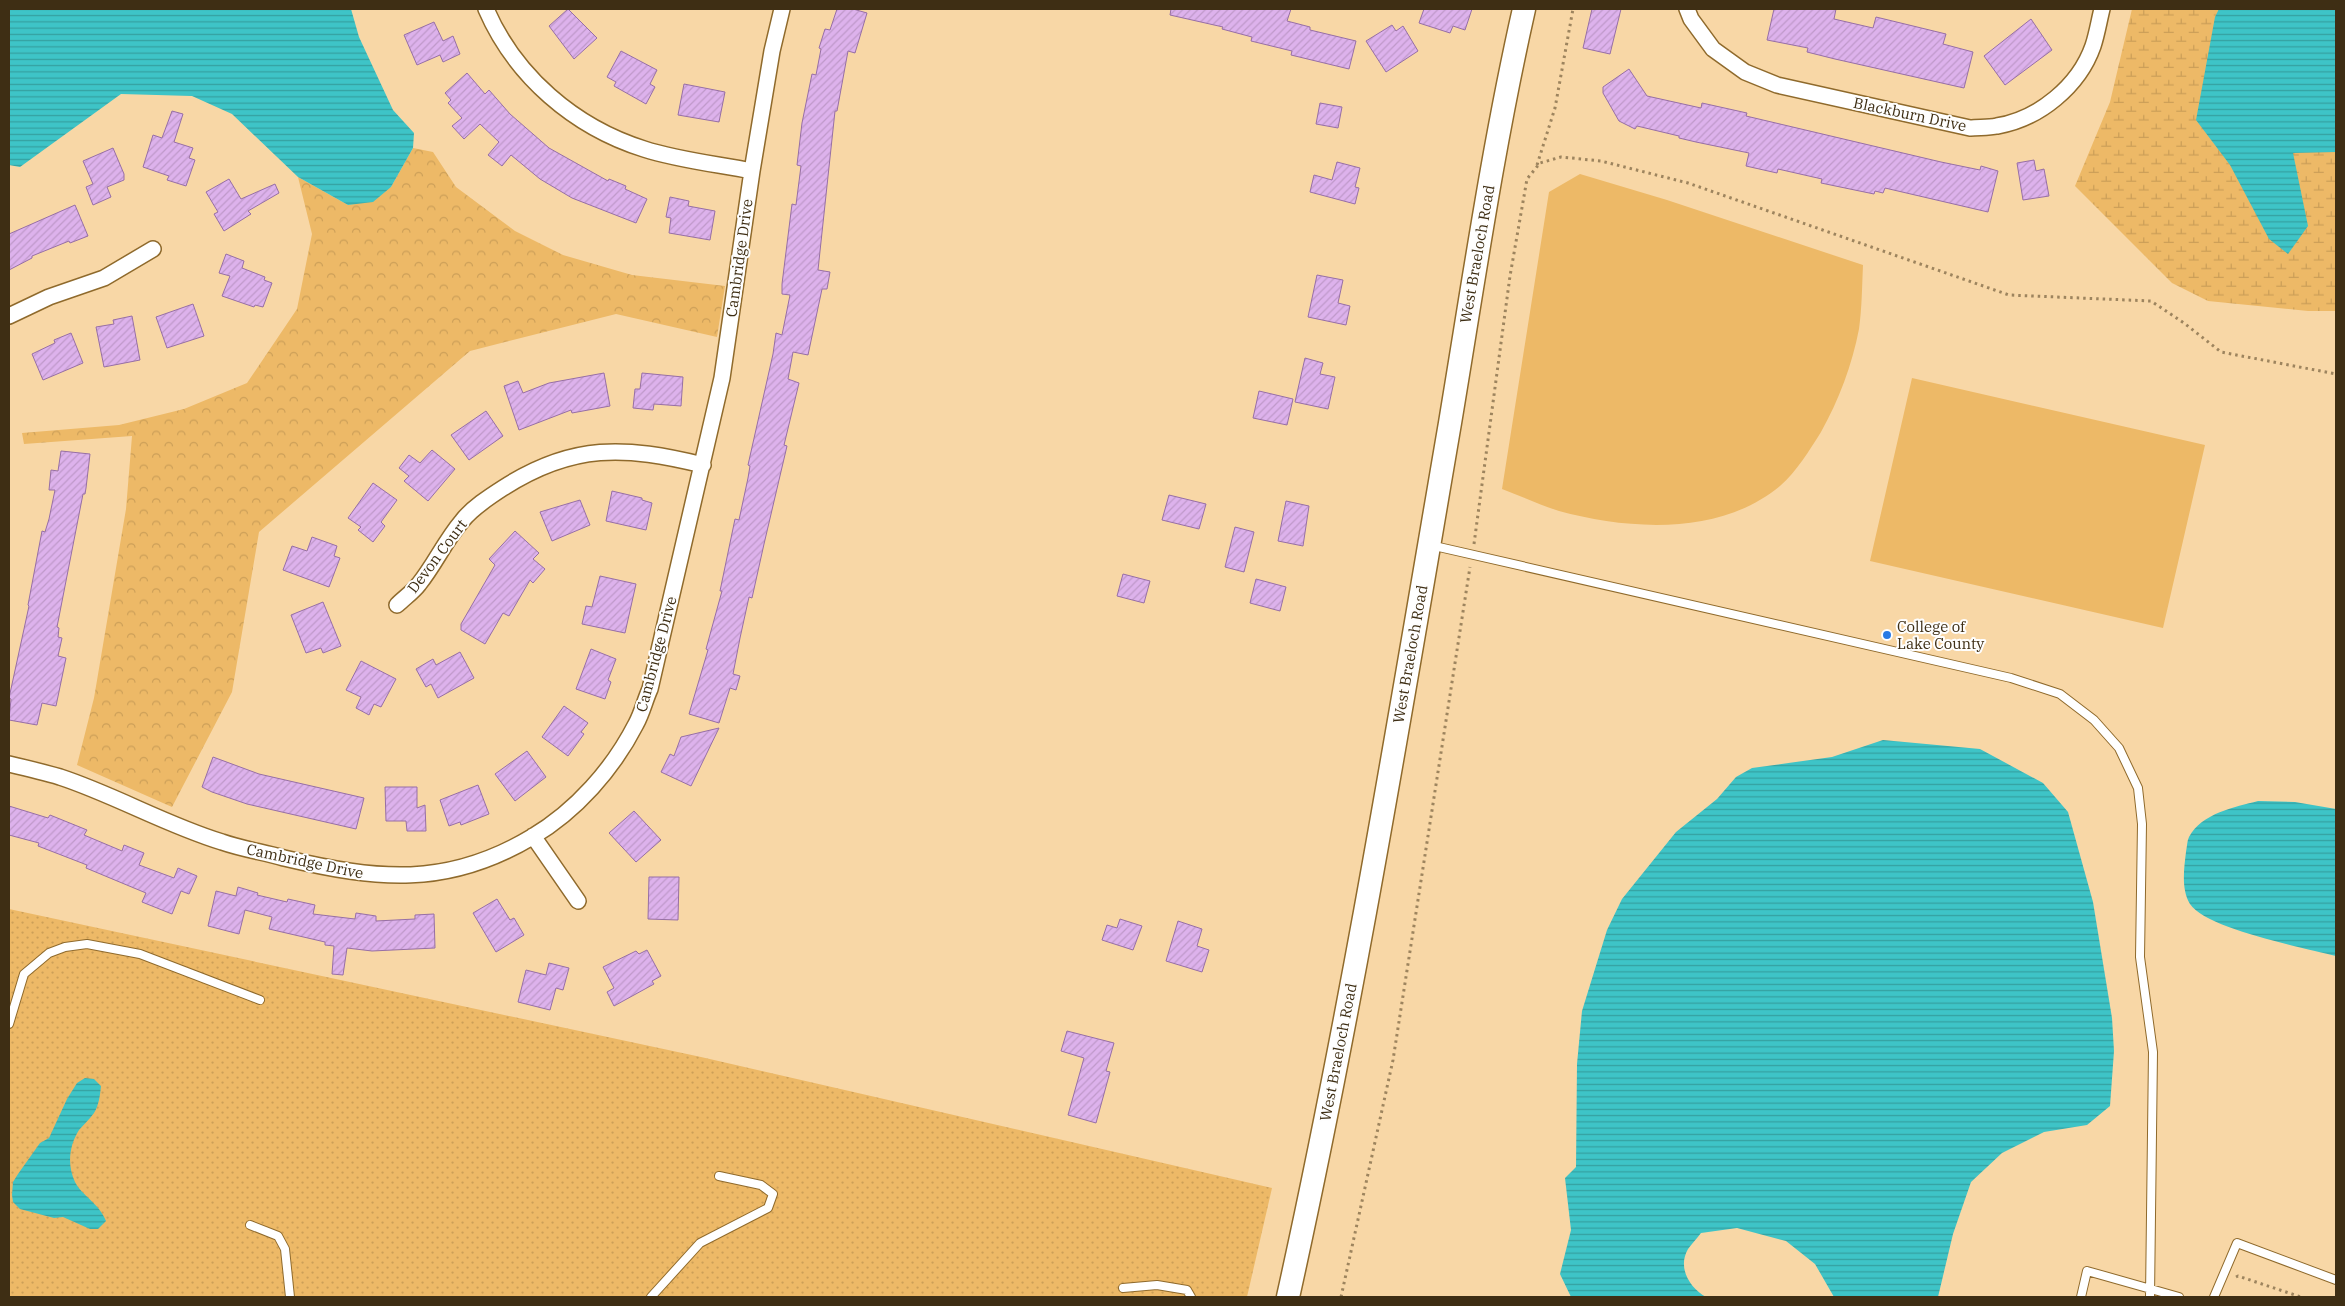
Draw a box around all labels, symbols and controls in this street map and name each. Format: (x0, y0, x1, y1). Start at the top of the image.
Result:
street label: Blackburn Drive (1852, 93, 1968, 135)
street label: West Braeloch Road (1455, 183, 1499, 325)
street label: Cambridge Drive (721, 198, 757, 318)
street label: Devon Court (403, 515, 471, 597)
street label: West Braeloch Road (1388, 583, 1432, 725)
street label: Cambridge Drive (631, 594, 681, 714)
place label: College of Lake County (1897, 617, 1984, 653)
marker: College of Lake County (1881, 629, 1893, 641)
street label: Cambridge Drive (245, 839, 365, 883)
street label: West Braeloch Road (1315, 981, 1361, 1123)

